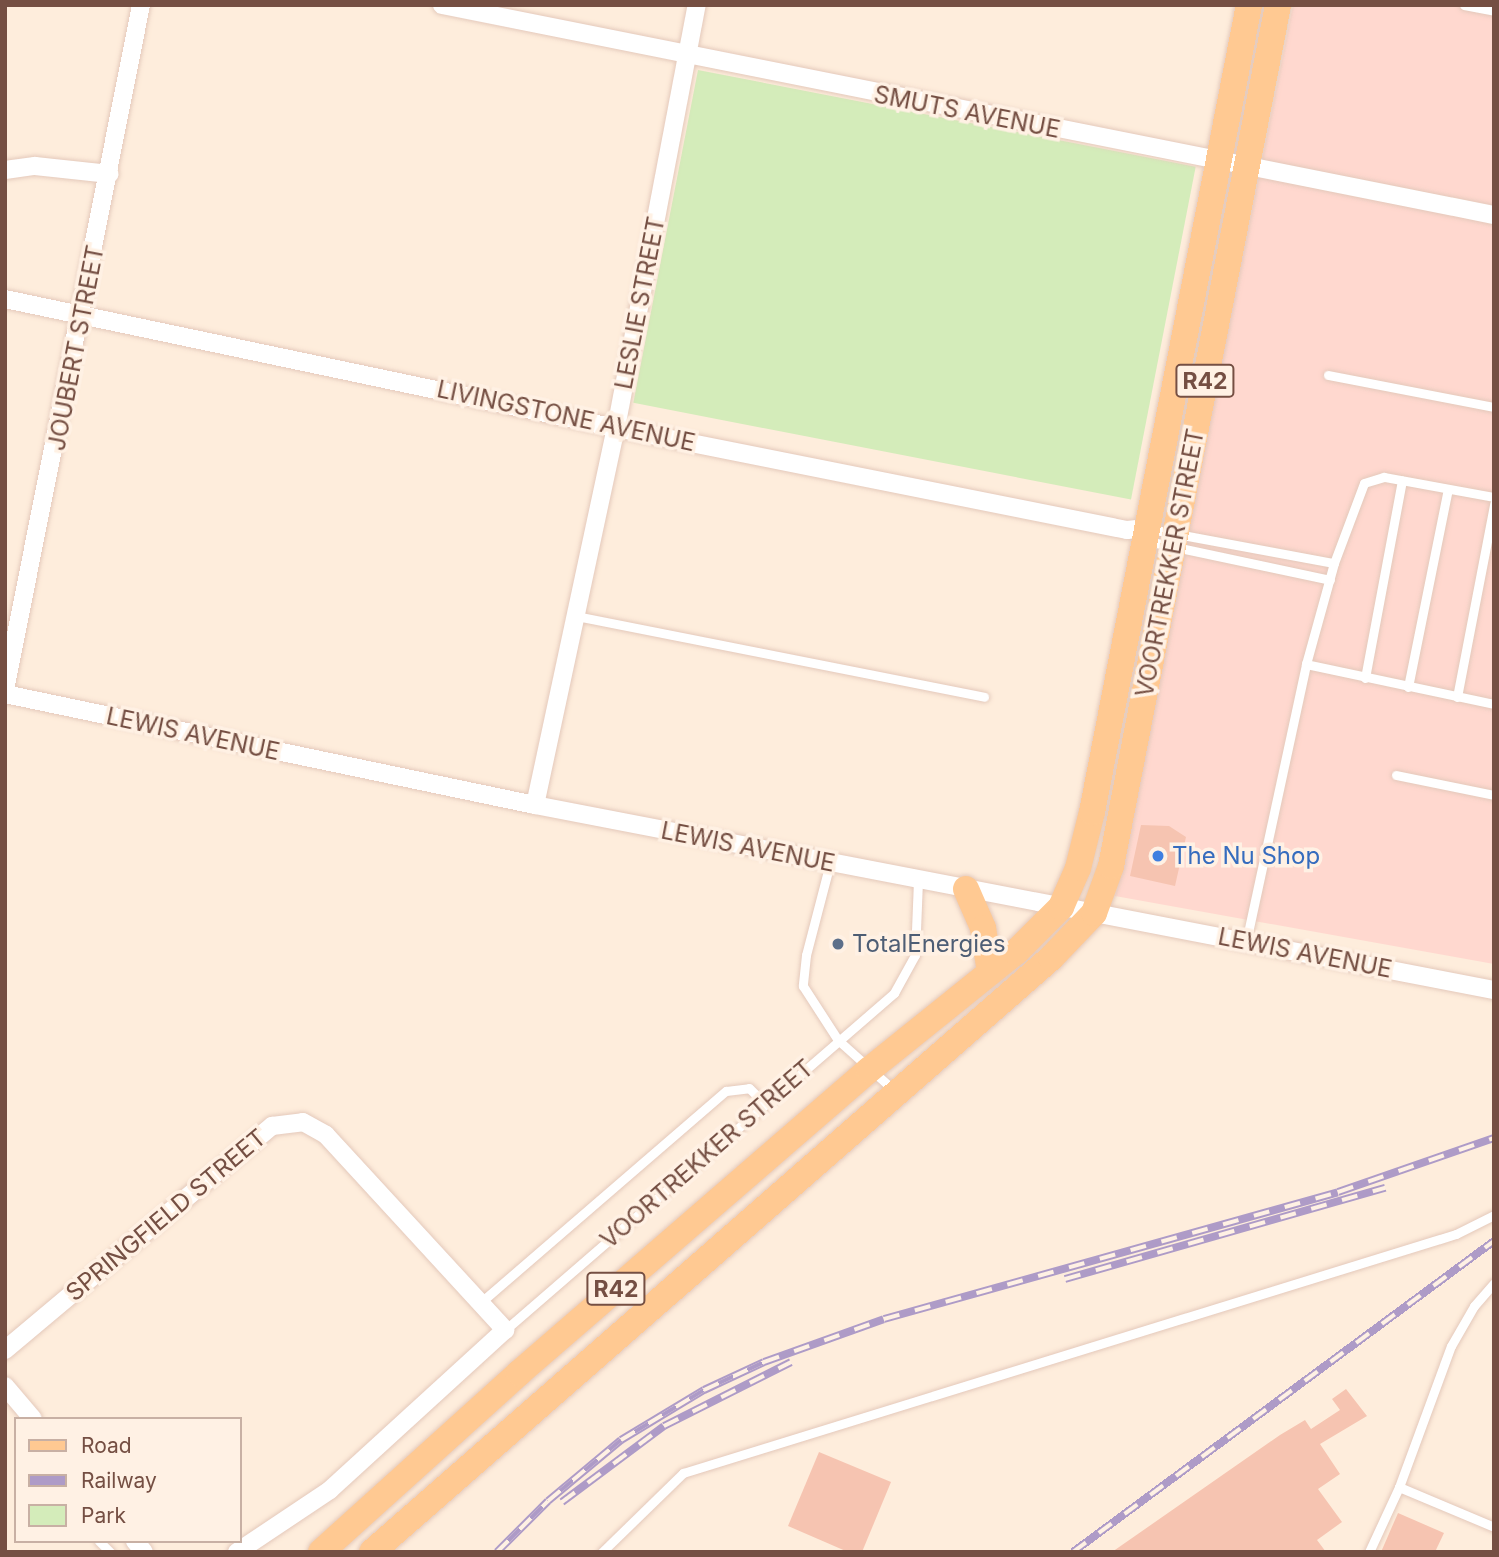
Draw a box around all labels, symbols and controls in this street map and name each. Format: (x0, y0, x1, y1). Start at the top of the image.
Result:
street label: SMUTS AVENUE (872, 80, 1062, 144)
street label: LESLIE STREET (609, 214, 671, 392)
street label: JOUBERT STREET (42, 243, 110, 453)
road number: R42 (1175, 362, 1235, 400)
street label: LIVINGSTONE AVENUE (434, 375, 698, 457)
street label: VOORTREKKER STREET (1130, 426, 1210, 700)
street label: LEWIS AVENUE (104, 702, 282, 766)
street label: LEWIS AVENUE (659, 816, 837, 878)
place label: The Nu Shop (1172, 842, 1320, 870)
marker: The Nu Shop (1150, 848, 1166, 864)
street label: LEWIS AVENUE (1216, 922, 1394, 984)
place label: TotalEnergies (852, 930, 1006, 958)
marker: TotalEnergies (830, 936, 846, 952)
street label: VOORTREKKER STREET (595, 1054, 819, 1254)
street label: SPRINGFIELD STREET (60, 1123, 272, 1307)
road number: R42 (586, 1270, 646, 1308)
legend (14, 1417, 242, 1543)
text: Road (81, 1433, 132, 1458)
text: Railway (81, 1468, 157, 1493)
text: Park (81, 1503, 126, 1528)

